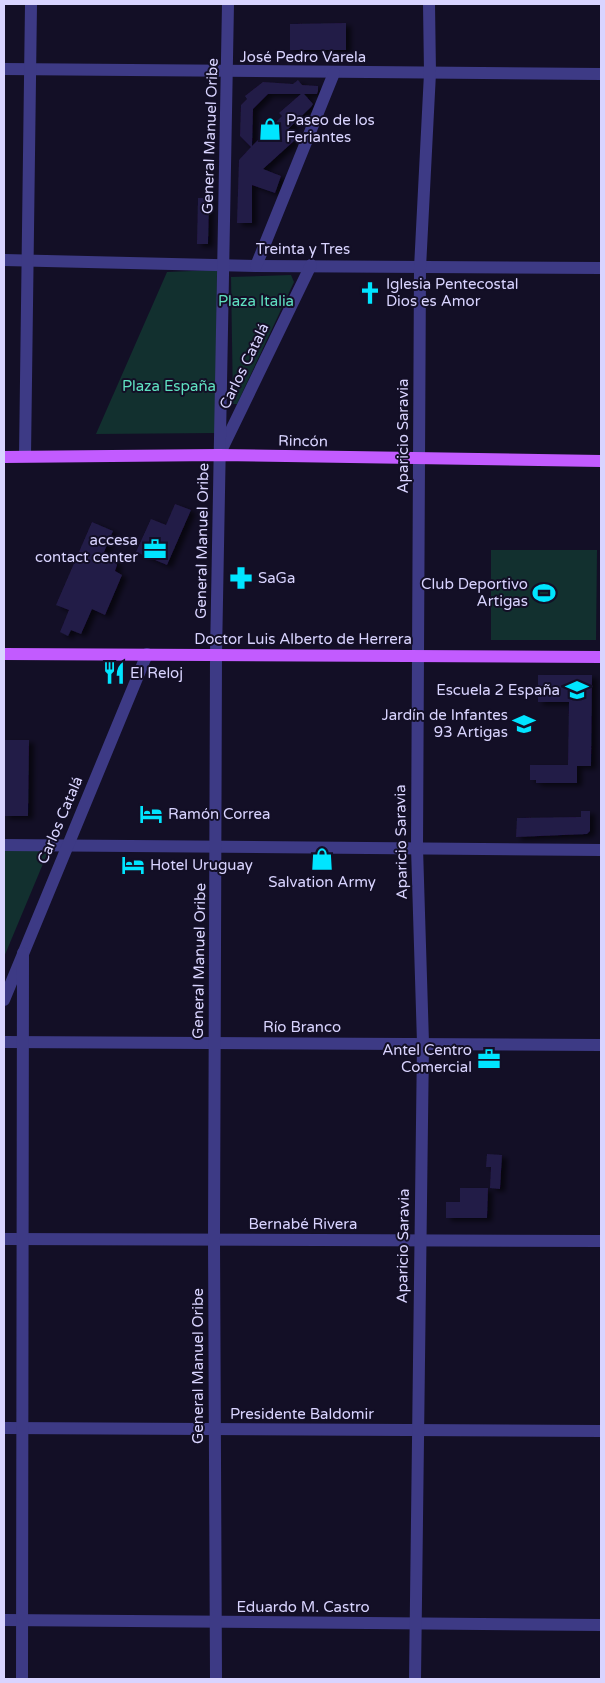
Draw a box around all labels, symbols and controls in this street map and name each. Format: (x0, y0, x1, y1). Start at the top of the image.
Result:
street label: José Pedro Varela (240, 48, 366, 66)
street label: General Manuel Oribe (198, 58, 222, 214)
place label: Paseo de los Feriantes (286, 111, 375, 146)
shop icon: Paseo de los Feriantes (257, 116, 283, 142)
street label: Treinta y Tres (256, 240, 350, 258)
place label: Iglesia Pentecostal Dios es Amor (386, 275, 519, 310)
church icon: Iglesia Pentecostal Dios es Amor (357, 280, 383, 306)
park label: Plaza Italia (218, 292, 294, 310)
street label: Carlos Catalá (215, 320, 273, 412)
park label: Plaza España (122, 377, 216, 395)
street label: Aparicio Saravia (394, 378, 412, 494)
street label: Rincón (278, 432, 328, 450)
street label: General Manuel Oribe (192, 463, 212, 619)
place label: accesa contact center (35, 531, 138, 566)
office icon: accesa contact center (142, 536, 168, 562)
pharmacy icon: SaGa (228, 565, 254, 591)
place label: SaGa (258, 569, 295, 587)
place label: Club Deportivo Artigas (421, 575, 528, 610)
sports icon: Club Deportivo Artigas (531, 580, 557, 606)
street label: Doctor Luis Alberto de Herrera (194, 630, 412, 648)
restaurant icon: El Reloj (101, 660, 127, 686)
place label: El Reloj (130, 664, 183, 682)
school or university icon: Escuela 2 España (564, 677, 590, 703)
place label: Escuela 2 España (436, 681, 560, 699)
place label: Jardín de Infantes 93 Artigas (382, 706, 508, 741)
school or university icon: Jardín de Infantes 93 Artigas (511, 711, 537, 737)
street label: Carlos Catalá (33, 773, 87, 867)
street label: Aparicio Saravia (391, 784, 411, 900)
hotel icon: Ramón Correa (138, 801, 164, 827)
place label: Ramón Correa (168, 805, 271, 823)
shop icon: Salvation Army (309, 846, 335, 872)
hotel icon: Hotel Uruguay (120, 852, 146, 878)
place label: Hotel Uruguay (150, 856, 253, 874)
place label: Salvation Army (268, 873, 376, 891)
street label: General Manuel Oribe (189, 883, 209, 1039)
street label: Río Branco (263, 1018, 341, 1036)
place label: Antel Centro Comercial (382, 1041, 472, 1076)
office icon: Antel Centro Comercial (476, 1046, 502, 1072)
street label: Aparicio Saravia (393, 1188, 413, 1304)
street label: Bernabé Rivera (249, 1215, 357, 1233)
street label: General Manuel Oribe (189, 1288, 207, 1444)
street label: Presidente Baldomir (230, 1405, 374, 1423)
street label: Eduardo M. Castro (236, 1598, 370, 1616)

